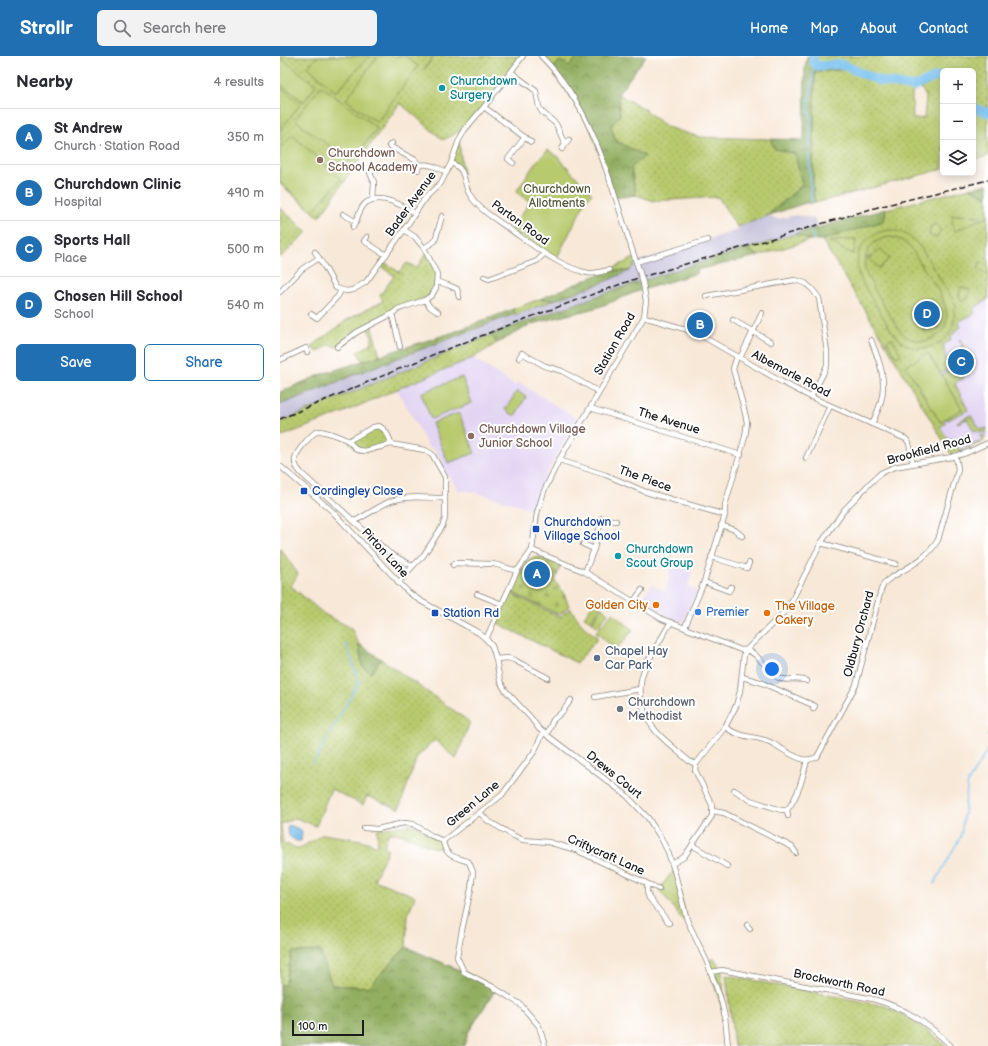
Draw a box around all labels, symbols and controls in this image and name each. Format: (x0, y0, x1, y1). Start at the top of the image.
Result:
search box (97, 10, 377, 46)
text: Strollr (20, 17, 73, 40)
icon: search (111, 17, 133, 39)
text: Search here (143, 19, 226, 38)
text: Home (750, 20, 788, 37)
text: Map (810, 20, 838, 37)
text: About (860, 20, 897, 37)
text: Contact (919, 20, 968, 37)
map controls (940, 68, 976, 176)
button: + (940, 68, 976, 104)
text: Nearby (16, 72, 73, 92)
text: 4 results (214, 74, 264, 90)
place label: Churchdown Surgery (450, 74, 518, 103)
marker: Churchdown Surgery (437, 83, 447, 93)
button: − (940, 104, 976, 140)
text: St Andrew (54, 119, 122, 138)
text: A (25, 129, 33, 145)
text: 350 m (227, 129, 264, 145)
text: Church · Station Road (54, 138, 180, 154)
button: layers (940, 140, 976, 176)
place label: Churchdown School Academy (328, 146, 418, 175)
marker: Churchdown School Academy (315, 155, 325, 165)
street label: Bader Avenue (382, 169, 440, 239)
text: Churchdown Clinic (54, 175, 181, 194)
park label: Churchdown Allotments (523, 182, 591, 211)
text: B (24, 185, 34, 201)
text: 490 m (227, 185, 264, 201)
text: Hospital (54, 194, 102, 210)
street label: Parton Road (488, 197, 552, 249)
text: Sports Hall (54, 231, 130, 250)
text: C (24, 241, 34, 257)
text: 500 m (227, 241, 264, 257)
text: Place (54, 250, 87, 266)
text: Chosen Hill School (54, 287, 183, 306)
text: D (24, 297, 34, 313)
text: 540 m (227, 297, 264, 313)
pin: D (914, 299, 940, 329)
text: School (54, 306, 94, 322)
street label: Station Road (591, 310, 639, 378)
pin: B (687, 310, 713, 340)
button: Save (16, 344, 136, 381)
button: Share (144, 344, 264, 381)
street label: Albemarle Road (749, 347, 833, 401)
pin: C (948, 347, 974, 377)
street label: The Avenue (636, 404, 702, 438)
place label: Churchdown Village Junior School (479, 422, 586, 451)
marker: Churchdown Village Junior School (466, 431, 476, 441)
street label: Brookfield Road (885, 432, 973, 468)
street label: The Piece (617, 463, 673, 495)
place label: Cordingley Close (312, 484, 403, 499)
marker: Cordingley Close (299, 486, 309, 496)
place label: Churchdown Village School (544, 515, 620, 544)
marker: Churchdown Village School (531, 524, 541, 534)
street label: Pirton Lane (358, 525, 412, 581)
place label: Churchdown Scout Group (626, 542, 694, 571)
marker: Churchdown Scout Group (613, 551, 623, 561)
pin: A (524, 559, 550, 589)
street label: Oldbury Orchard (840, 589, 878, 679)
place label: Golden City (585, 598, 649, 613)
place label: The Village Cakery (775, 599, 835, 628)
marker: Golden City (651, 600, 661, 610)
place label: Premier (706, 605, 750, 620)
place label: Station Rd (443, 606, 499, 621)
marker: Premier (693, 607, 703, 617)
marker: Station Rd (430, 608, 440, 618)
marker: The Village Cakery (762, 608, 772, 618)
place label: Chapel Hay Car Park (605, 644, 669, 673)
marker: Chapel Hay Car Park (592, 653, 602, 663)
your location (762, 659, 782, 679)
place label: Churchdown Methodist (628, 695, 696, 724)
marker: Churchdown Methodist (615, 704, 625, 714)
street label: Drews Court (583, 748, 645, 802)
street label: Green Lane (443, 778, 503, 830)
street label: Criftycraft Lane (565, 831, 647, 879)
street label: Brockworth Road (792, 966, 886, 1000)
scale bar (292, 1018, 364, 1037)
text: 100 m (298, 1020, 327, 1033)

